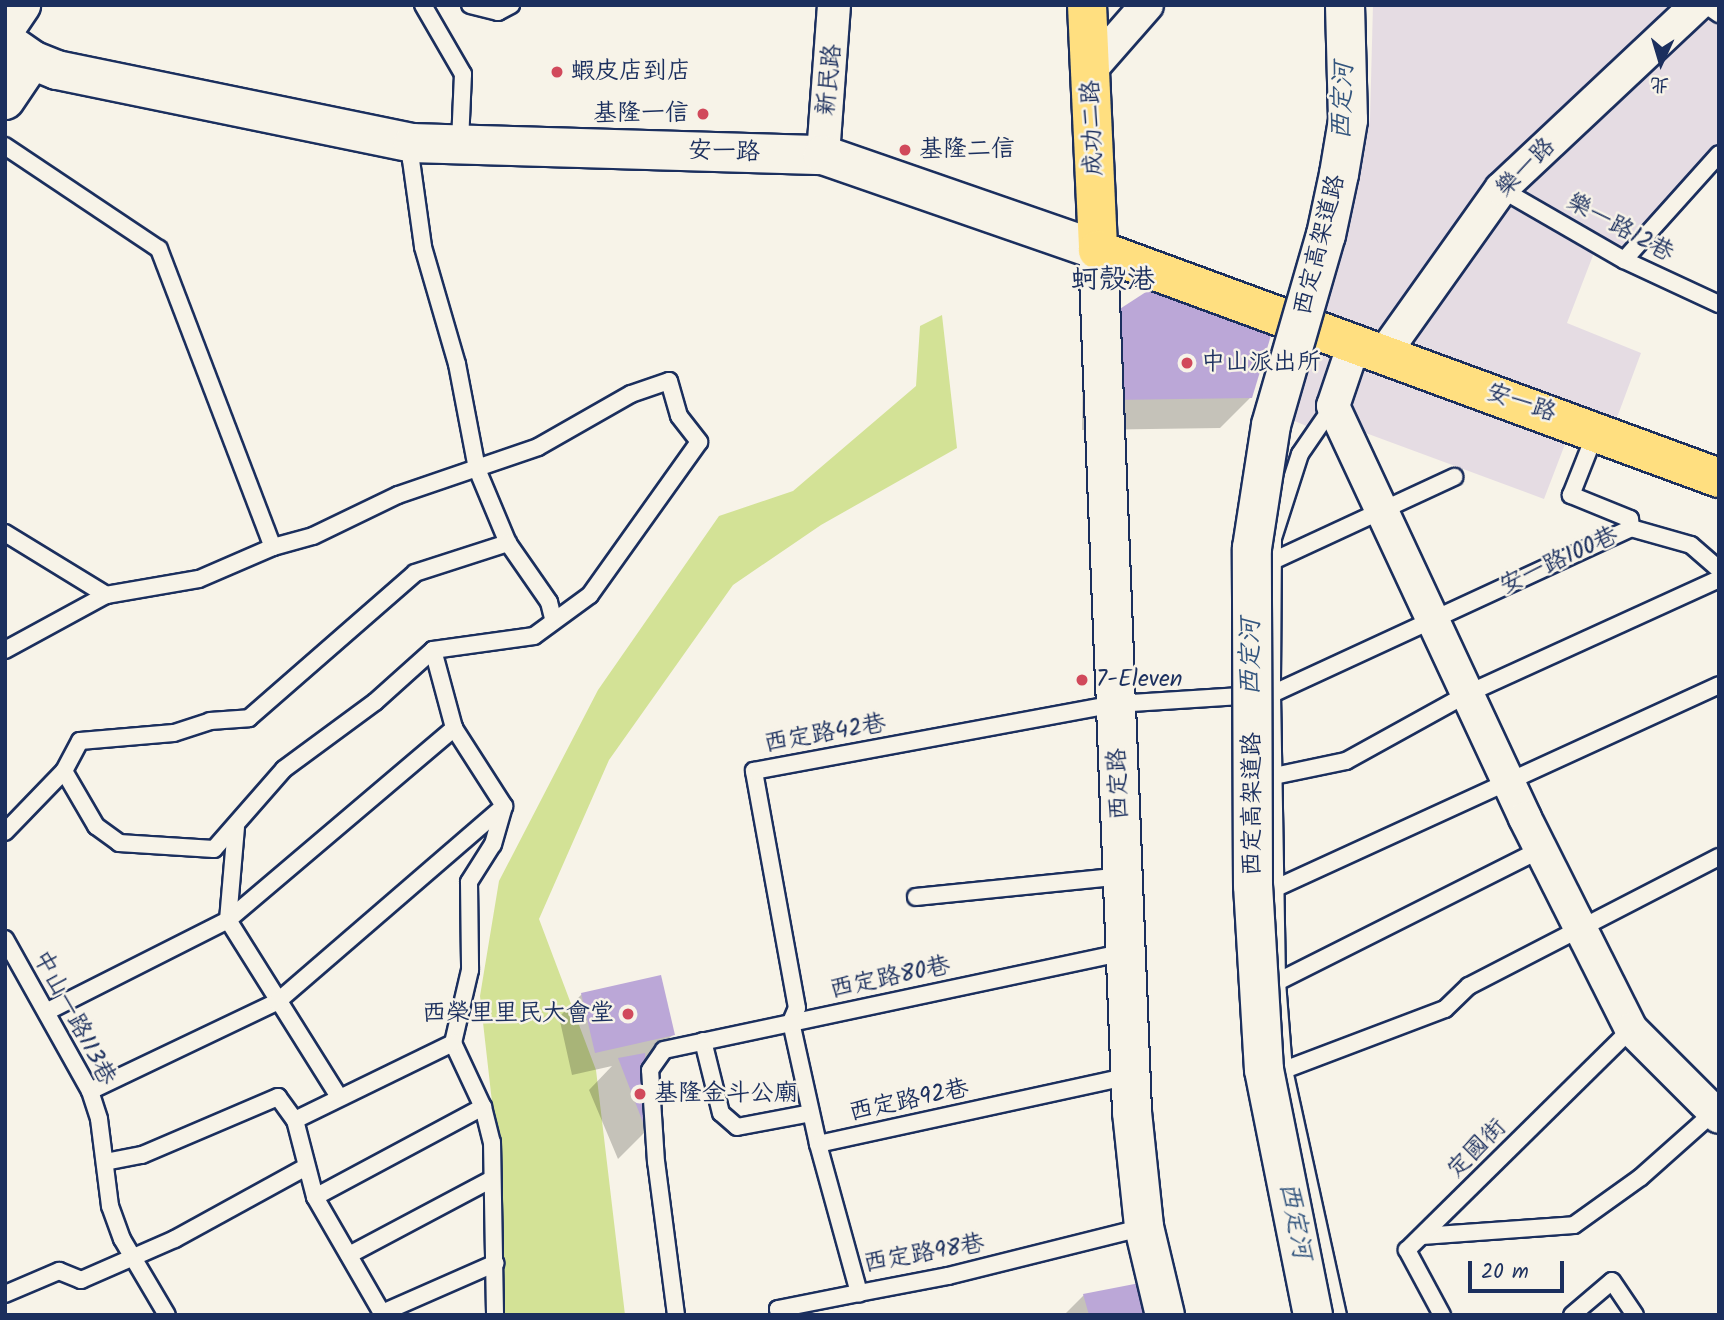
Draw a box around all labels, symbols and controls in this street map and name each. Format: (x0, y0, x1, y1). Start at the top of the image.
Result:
north arrow (1626, 28, 1696, 98)
street label: 新民路 (812, 43, 848, 117)
place label: 蝦皮店到店 (571, 58, 691, 86)
water label: 西定河 (1327, 61, 1361, 141)
marker: 蝦皮店到店 (549, 64, 565, 80)
text: 北 (1649, 68, 1670, 100)
street label: 成功二路 (1077, 80, 1109, 176)
place label: 基隆一信 (593, 100, 689, 128)
marker: 基隆一信 (695, 106, 711, 122)
street label: 樂一路 (1490, 132, 1562, 204)
street label: 安一路 (688, 136, 760, 168)
place label: 基隆二信 (919, 136, 1015, 164)
marker: 基隆二信 (897, 142, 913, 158)
street label: 西定高架道路 (1289, 172, 1351, 318)
street label: 樂一路12巷 (1561, 188, 1679, 268)
district label: 蚵殼港 (1071, 264, 1155, 298)
place label: 中山派出所 (1201, 349, 1321, 377)
marker: 中山派出所 (1179, 355, 1195, 371)
street label: 安一路 (1482, 378, 1560, 428)
street label: 安一路100巷 (1495, 521, 1623, 601)
water label: 西定河 (1236, 618, 1268, 696)
place label: 7-Eleven (1096, 666, 1183, 694)
marker: 7-Eleven (1074, 672, 1090, 688)
street label: 西定路42巷 (762, 709, 888, 759)
street label: 西定高架道路 (1239, 732, 1267, 876)
street label: 西定路 (1103, 748, 1135, 820)
street label: 中山一路113巷 (26, 946, 122, 1090)
street label: 西定路80巷 (827, 951, 953, 1005)
place label: 西榮里里民大會堂 (422, 1000, 614, 1028)
marker: 西榮里里民大會堂 (620, 1006, 636, 1022)
street label: 西定路92巷 (847, 1074, 971, 1128)
place label: 基隆金斗公廟 (654, 1080, 798, 1108)
marker: 基隆金斗公廟 (632, 1086, 648, 1102)
street label: 定國街 (1441, 1113, 1513, 1185)
water label: 西定河 (1271, 1180, 1317, 1262)
street label: 西定路98巷 (861, 1229, 987, 1279)
scale bar (1472, 1246, 1568, 1290)
text: 20 m (1481, 1256, 1529, 1289)

